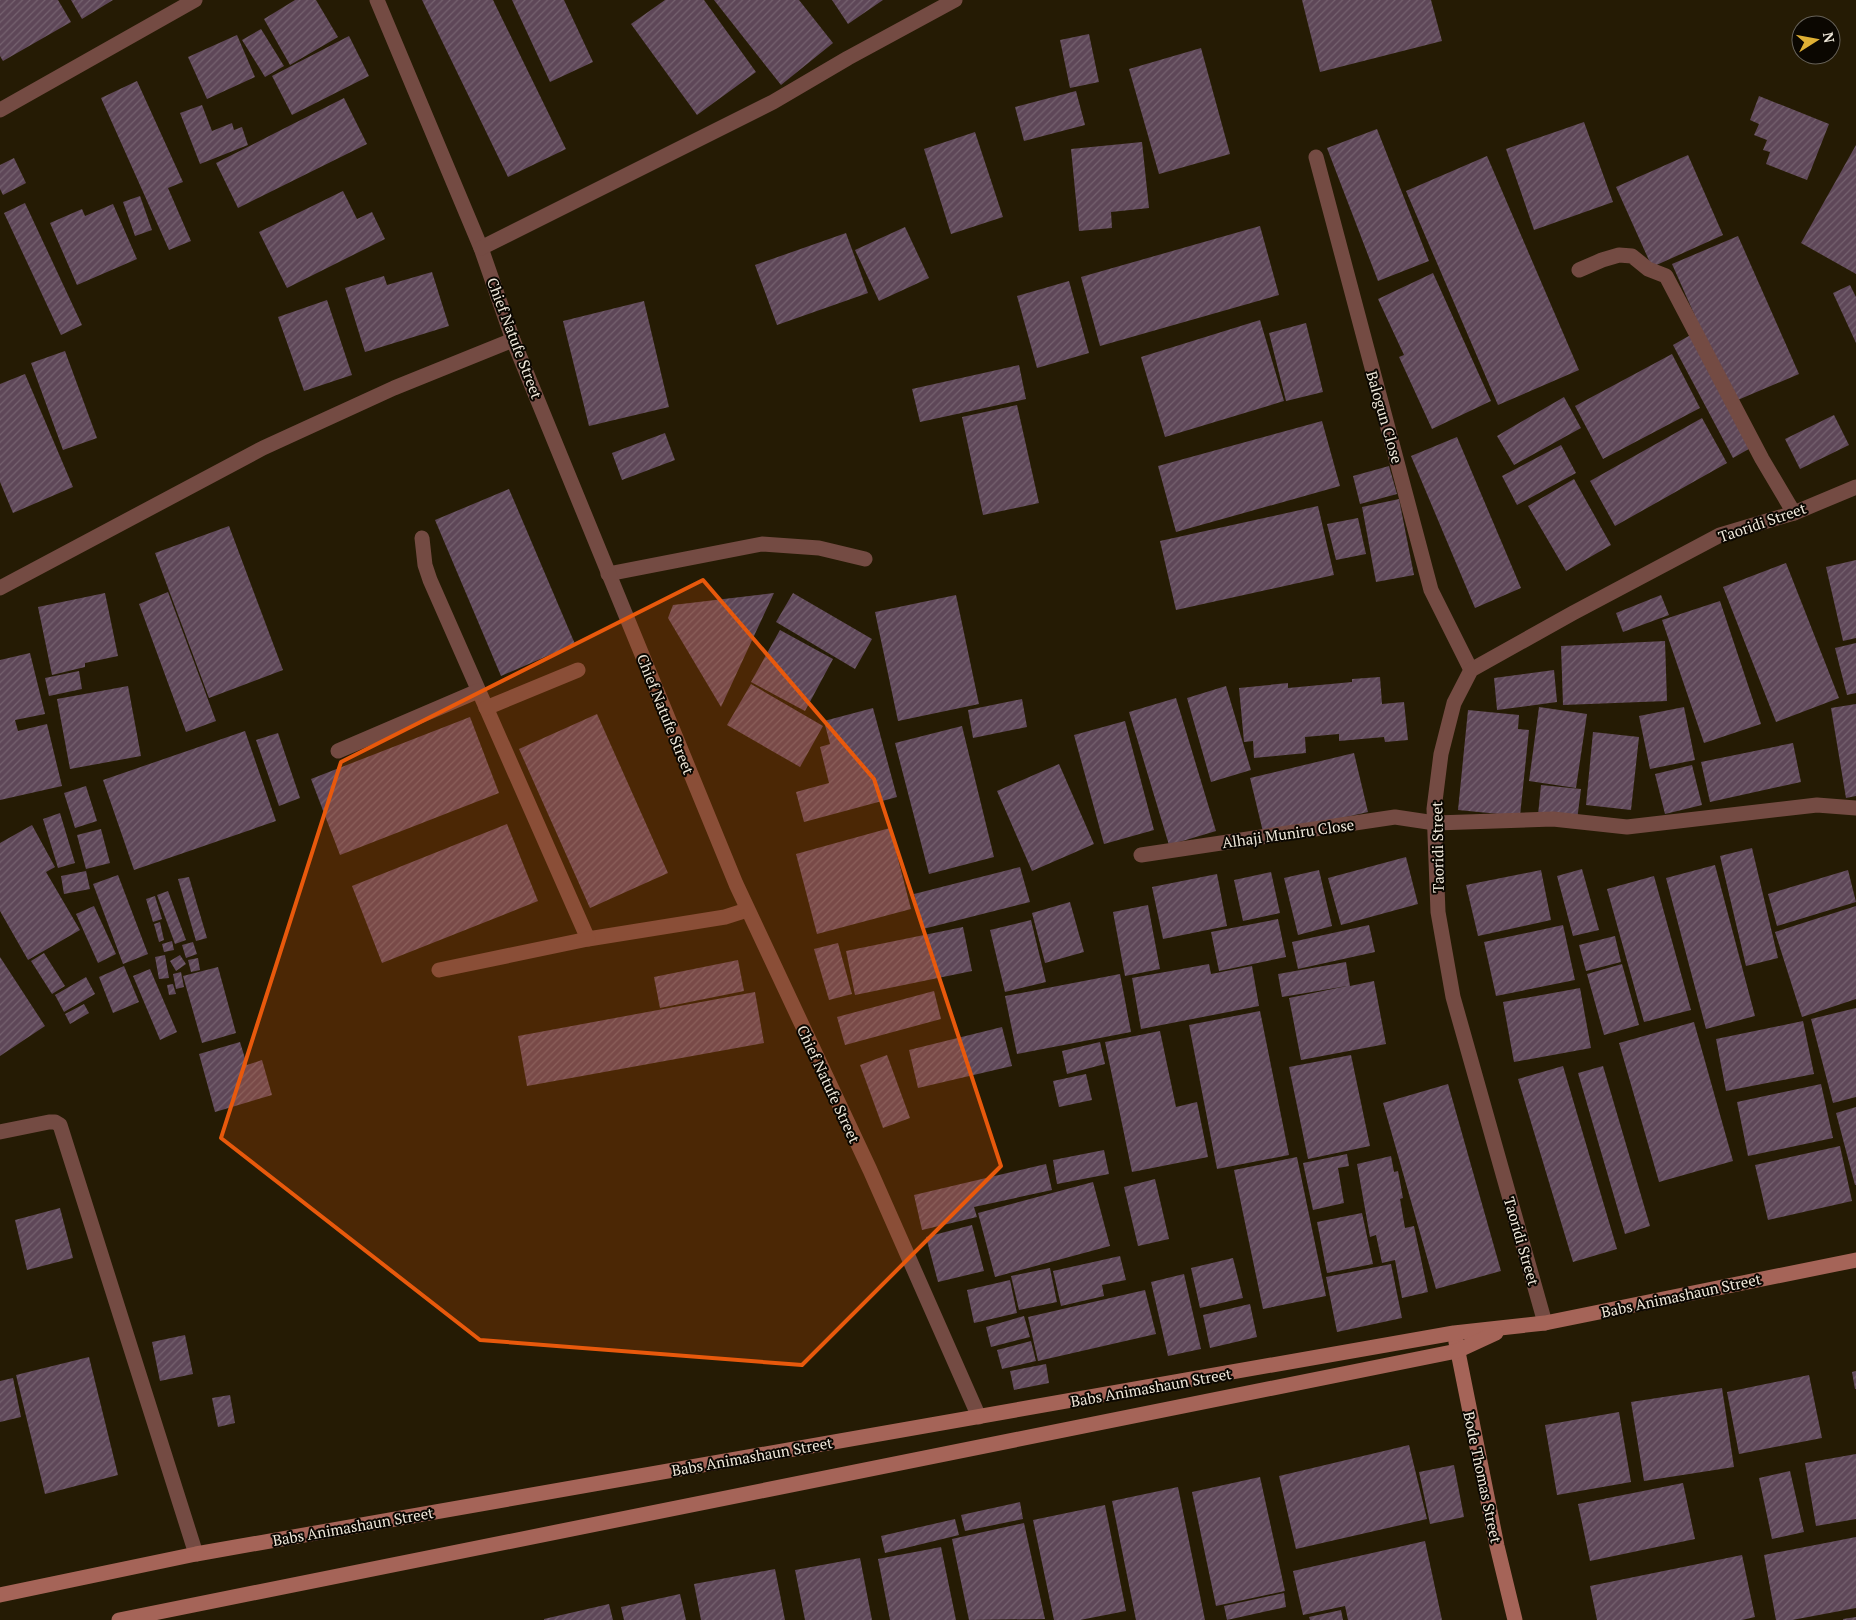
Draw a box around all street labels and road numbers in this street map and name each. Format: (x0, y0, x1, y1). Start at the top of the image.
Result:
street label: Chief Natufe Street (483, 275, 547, 402)
street label: Balogun Close (1362, 368, 1408, 466)
street label: Taoridi Street (1715, 498, 1809, 546)
street label: Chief Natufe Street (633, 651, 699, 778)
street label: Taoridi Street (1426, 801, 1448, 893)
street label: Alhaji Muniru Close (1221, 814, 1355, 852)
street label: Chief Natufe Street (793, 1022, 865, 1147)
street label: Taoridi Street (1500, 1194, 1544, 1288)
street label: Babs Animashaun Street (1599, 1268, 1763, 1322)
street label: Babs Animashaun Street (1069, 1363, 1233, 1411)
street label: Bode Thomas Street (1459, 1409, 1507, 1545)
street label: Babs Animashaun Street (670, 1432, 834, 1480)
street label: Babs Animashaun Street (271, 1502, 435, 1550)

